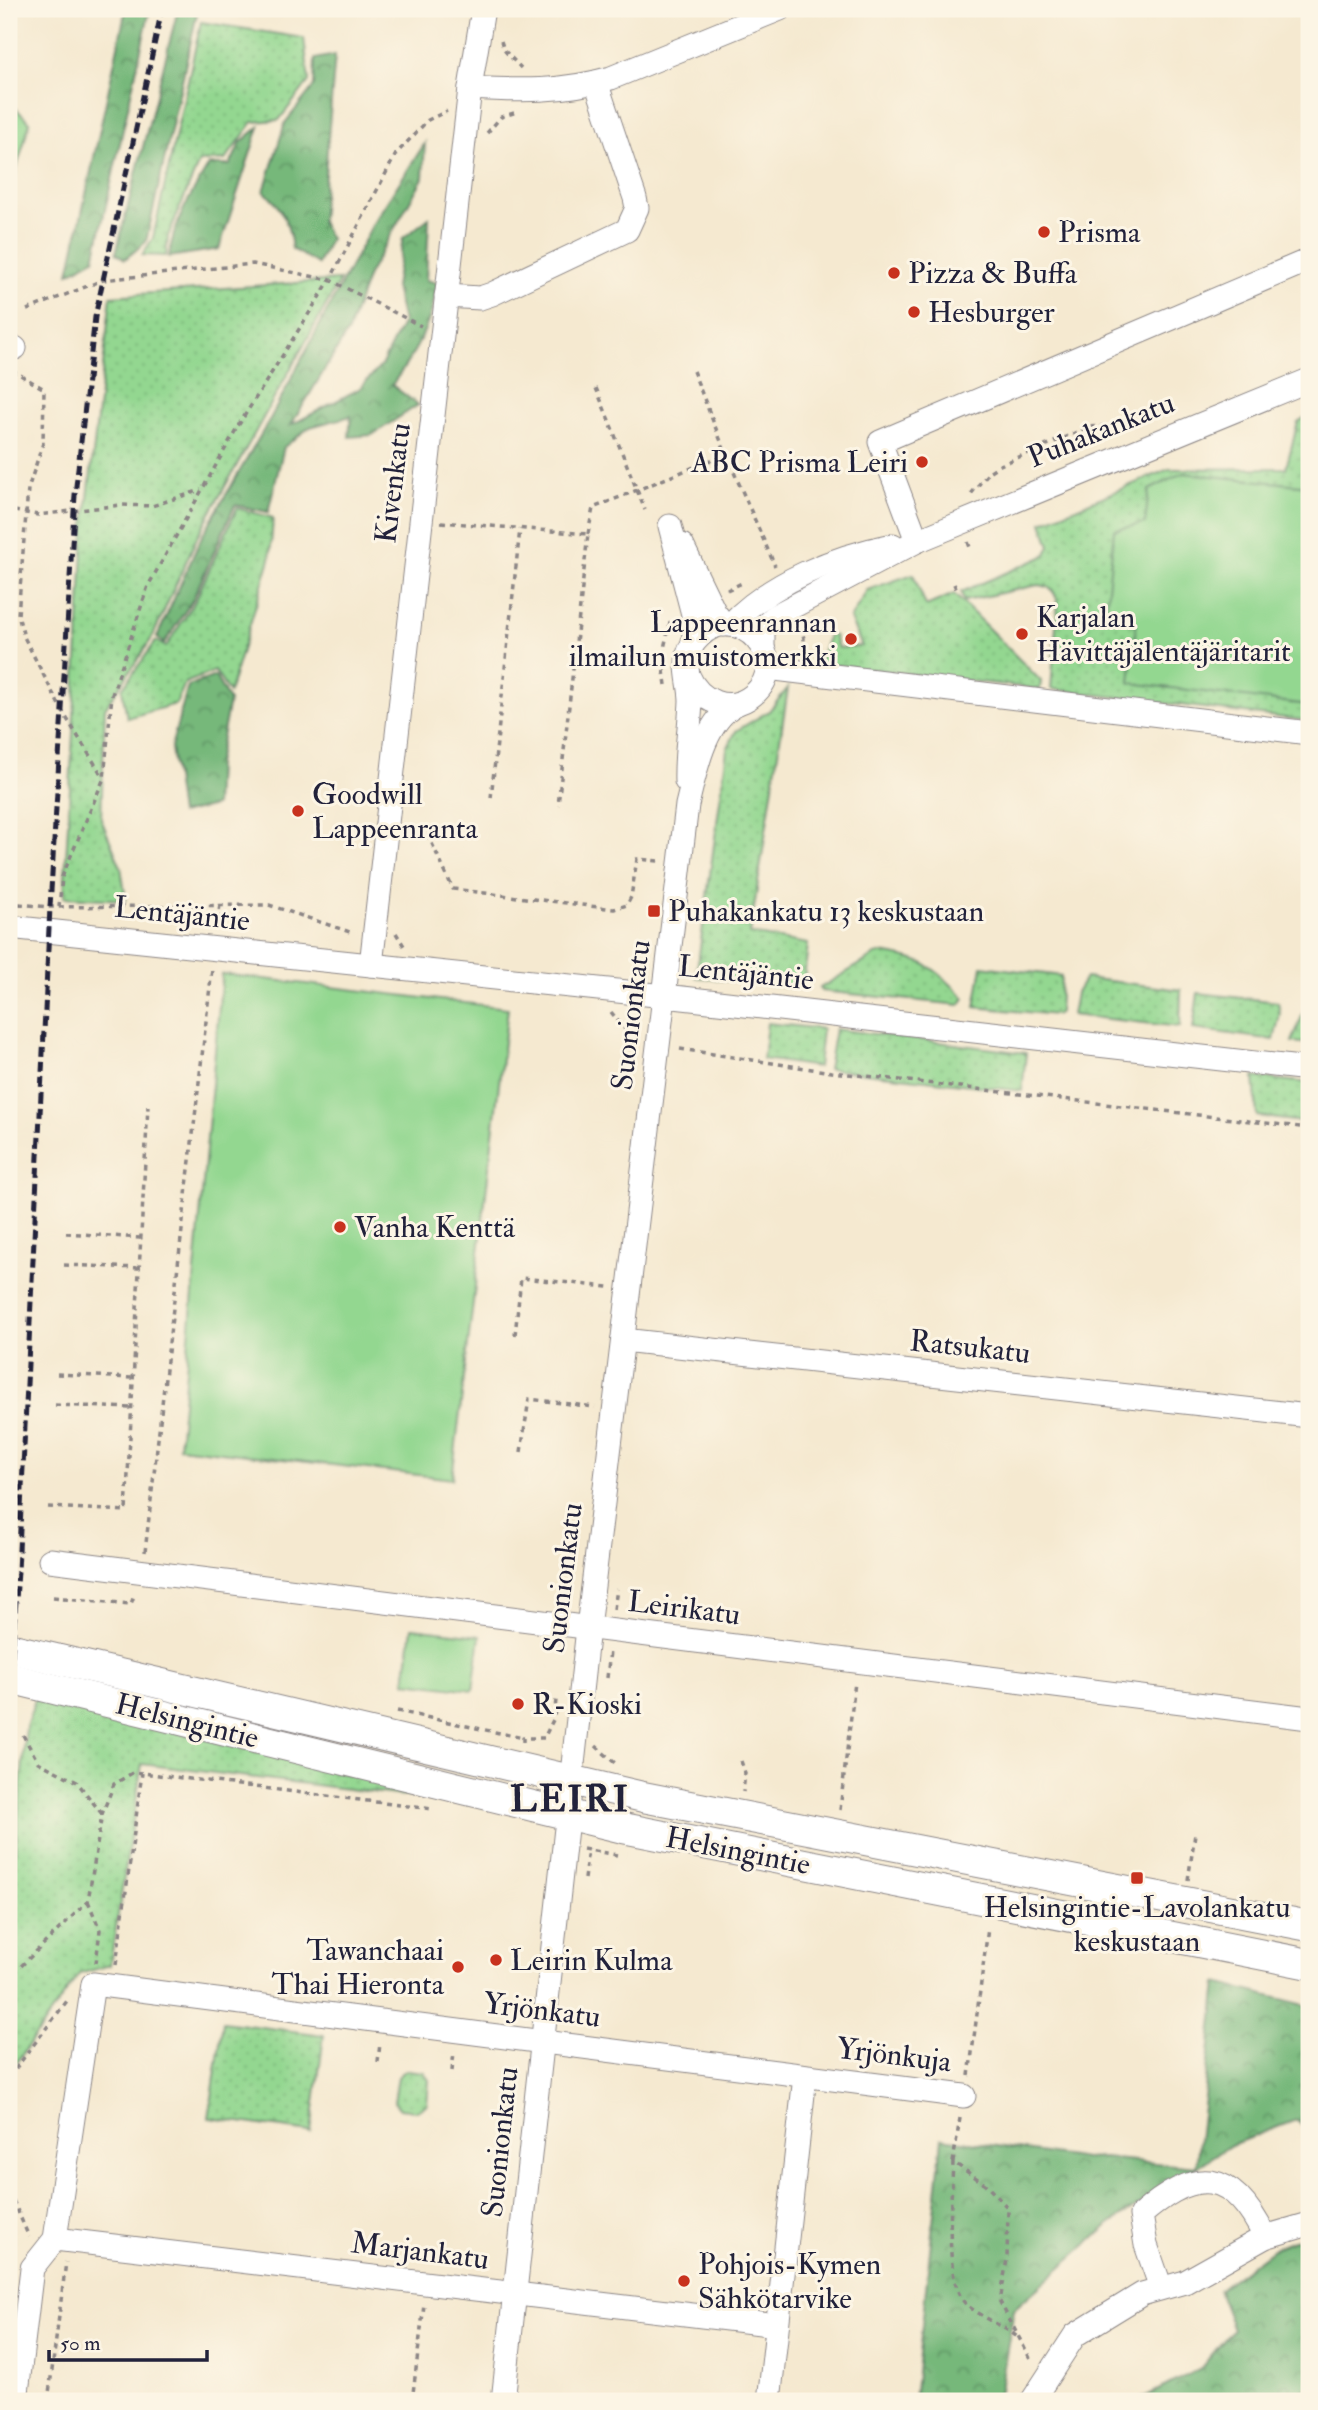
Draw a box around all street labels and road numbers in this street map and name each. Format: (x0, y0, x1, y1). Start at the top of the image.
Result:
street label: Puhakankatu (1022, 384, 1180, 476)
street label: Kivenkatu (367, 421, 419, 545)
street label: Lentäjäntie (112, 888, 252, 940)
street label: Suonionkatu (603, 938, 659, 1092)
street label: Lentäjäntie (676, 947, 816, 999)
street label: Ratsukatu (908, 1322, 1032, 1372)
street label: Suonionkatu (535, 1501, 591, 1655)
street label: Leirikatu (626, 1583, 742, 1633)
street label: Helsingintie (112, 1685, 262, 1757)
street label: Helsingintie (663, 1819, 813, 1883)
street label: Yrjönkatu (481, 1984, 603, 2036)
street label: Yrjönkuja (835, 2030, 954, 2080)
street label: Suonionkatu (474, 2065, 526, 2219)
street label: Marjankatu (349, 2224, 491, 2278)

